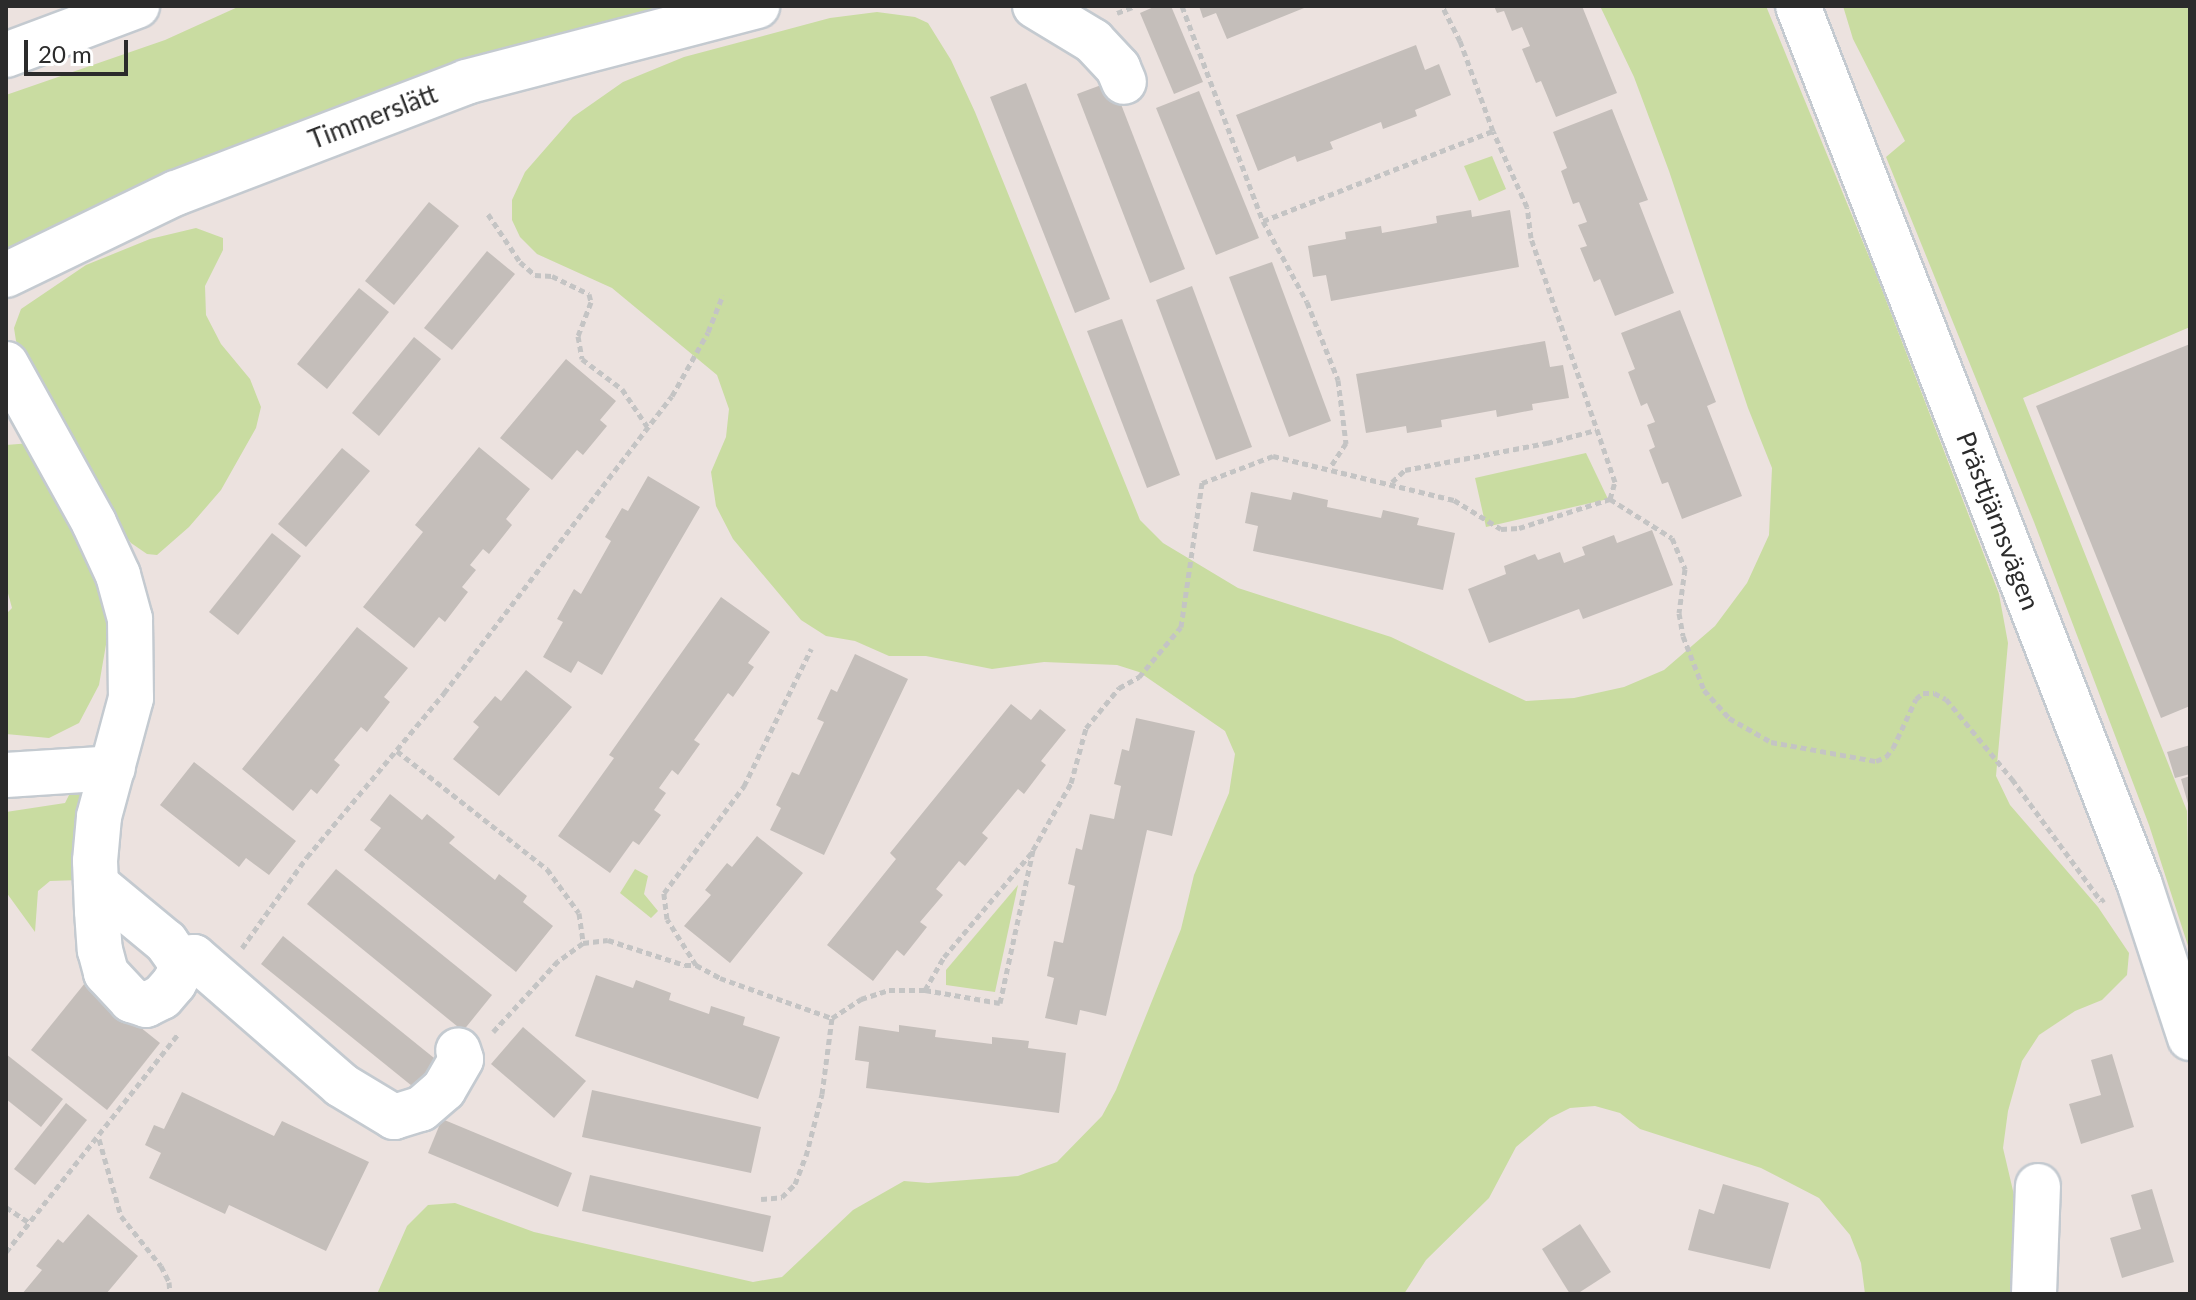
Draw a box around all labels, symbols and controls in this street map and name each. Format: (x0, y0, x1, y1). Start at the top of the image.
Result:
scale bar (28, 24, 132, 74)
text: 20 m (38, 39, 92, 68)
street label: Timmerslätt (304, 78, 442, 156)
street label: Prästtjärnsvägen (1950, 427, 2046, 615)

